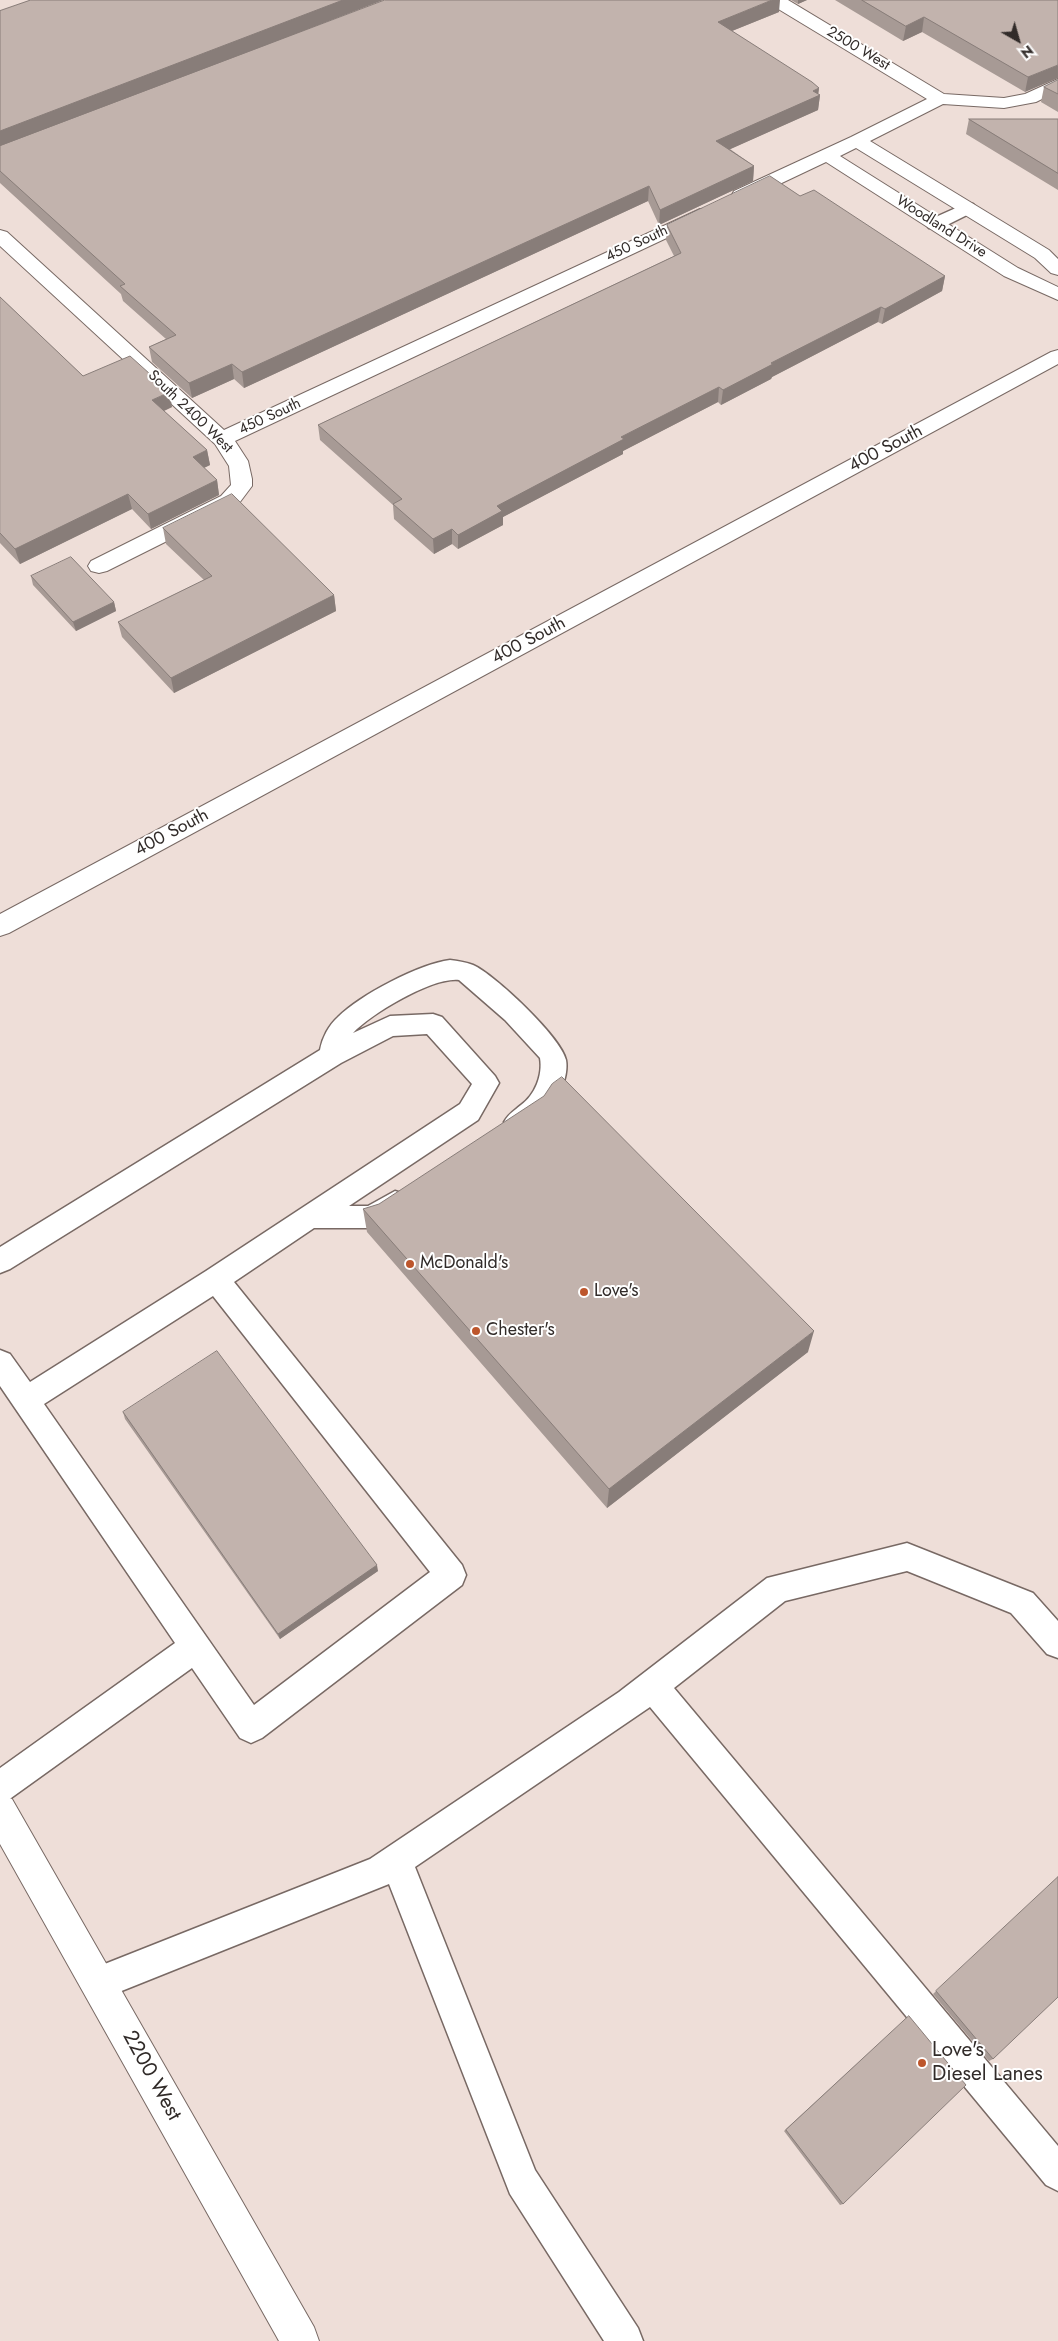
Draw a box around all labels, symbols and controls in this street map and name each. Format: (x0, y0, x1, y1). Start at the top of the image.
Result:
north arrow (993, 15, 1043, 65)
street label: 2500 West (823, 23, 893, 75)
text: N (1017, 41, 1038, 63)
street label: Woodland Drive (892, 192, 990, 262)
street label: 450 South (603, 222, 671, 266)
street label: South 2400 West (144, 367, 236, 457)
street label: 450 South (236, 395, 304, 439)
street label: 400 South (845, 421, 927, 477)
street label: 400 South (488, 613, 570, 669)
street label: 400 South (131, 805, 213, 861)
place label: McDonald's (420, 1253, 508, 1275)
marker: McDonald's (404, 1258, 416, 1270)
place label: Love's (594, 1281, 639, 1303)
marker: Love's (578, 1286, 590, 1298)
place label: Chester's (486, 1320, 555, 1342)
marker: Chester's (470, 1325, 482, 1337)
street label: 2200 West (116, 2027, 186, 2125)
place label: Love's Diesel Lanes (932, 2038, 1043, 2088)
marker: Love's Diesel Lanes (916, 2057, 928, 2069)

